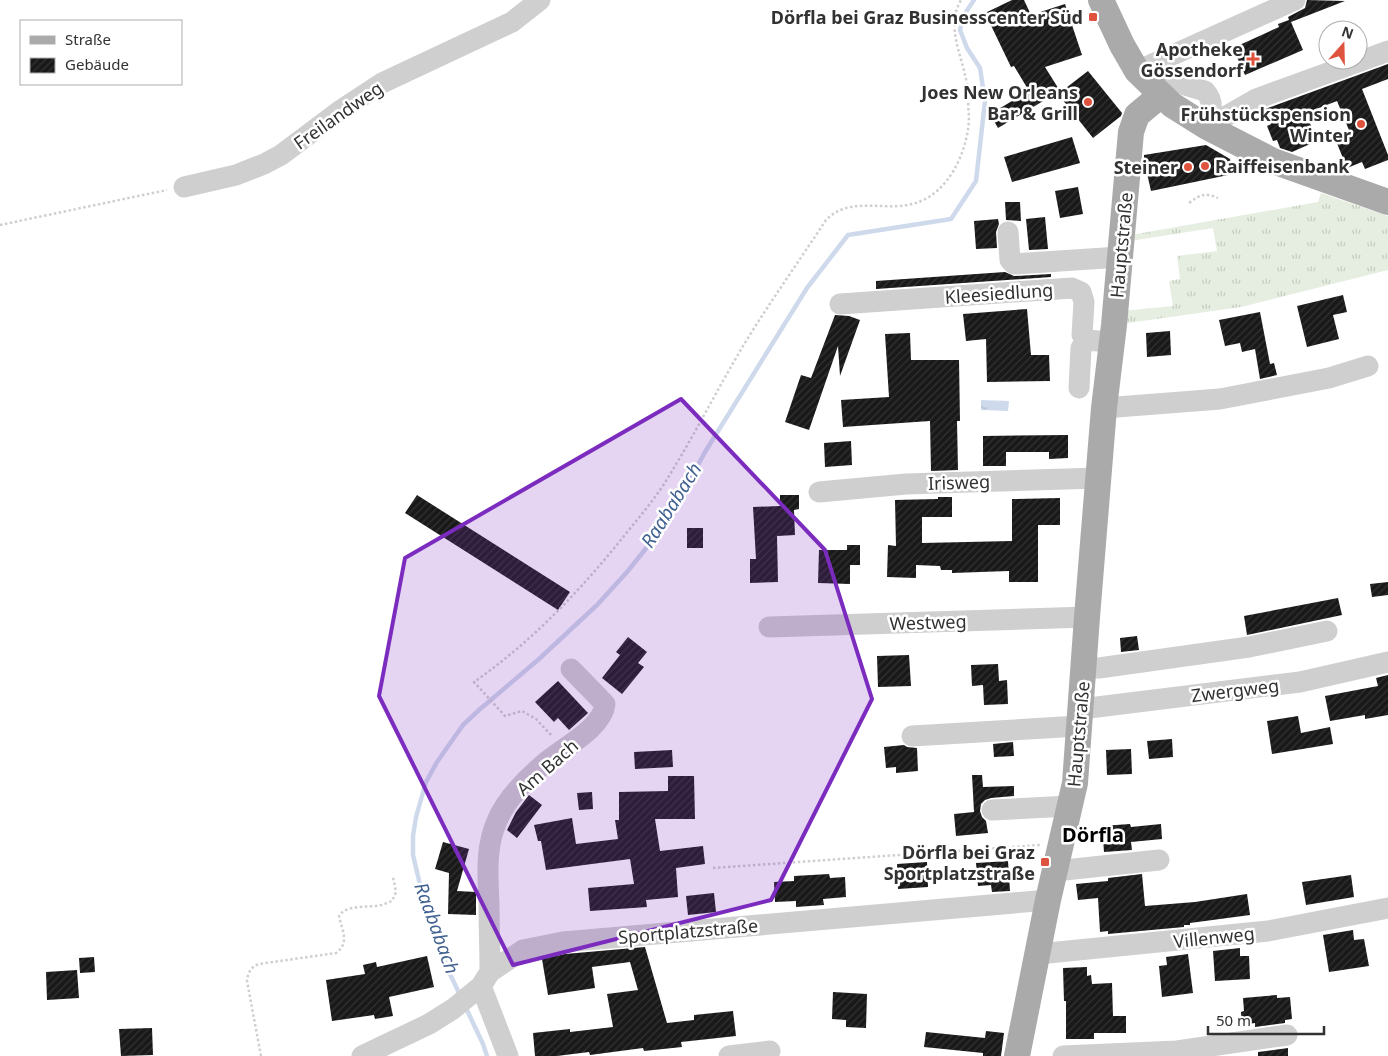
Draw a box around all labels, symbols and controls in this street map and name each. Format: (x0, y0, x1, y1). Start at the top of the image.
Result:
place label: Dörfla bei Graz Businesscenter Süd (771, 5, 1083, 29)
marker: Dörfla bei Graz Businesscenter Süd (1087, 11, 1099, 23)
legend (20, 20, 182, 85)
north arrow (1318, 20, 1368, 70)
text: N (1339, 21, 1356, 43)
text: Straße (65, 29, 111, 49)
place label: Apotheke Gössendorf (1141, 37, 1244, 82)
marker: Apotheke Gössendorf (1247, 53, 1259, 65)
text: Gebäude (65, 54, 129, 74)
street label: Freilandweg (289, 75, 387, 155)
place label: Joes New Orleans Bar & Grill (919, 80, 1078, 125)
marker: Joes New Orleans Bar & Grill (1082, 96, 1094, 108)
place label: Frühstückspension Winter (1180, 102, 1351, 147)
marker: Frühstückspension Winter (1355, 118, 1367, 130)
place label: Raiffeisenbank (1215, 154, 1350, 178)
place label: Steiner (1114, 155, 1178, 179)
marker: Raiffeisenbank (1199, 160, 1211, 172)
marker: Steiner (1182, 161, 1194, 173)
street label: Hauptstraße (1104, 191, 1138, 299)
street label: Kleesiedlung (944, 277, 1054, 309)
water label: Raababach (635, 458, 707, 552)
street label: Irisweg (928, 469, 990, 495)
street label: Westweg (889, 609, 967, 635)
street label: Zwergweg (1190, 673, 1280, 707)
street label: Hauptstraße (1061, 680, 1095, 788)
street label: Am Bach (511, 733, 583, 801)
district label: Dörfla (1062, 821, 1124, 848)
place label: Dörfla bei Graz Sportplatzstraße (884, 840, 1035, 885)
marker: Dörfla bei Graz Sportplatzstraße (1039, 856, 1051, 868)
water label: Raababach (408, 879, 466, 977)
street label: Sportplatzstraße (617, 913, 759, 949)
street label: Villenweg (1172, 921, 1256, 953)
scale bar (1208, 1004, 1324, 1036)
text: 50 m (1216, 1010, 1251, 1030)

